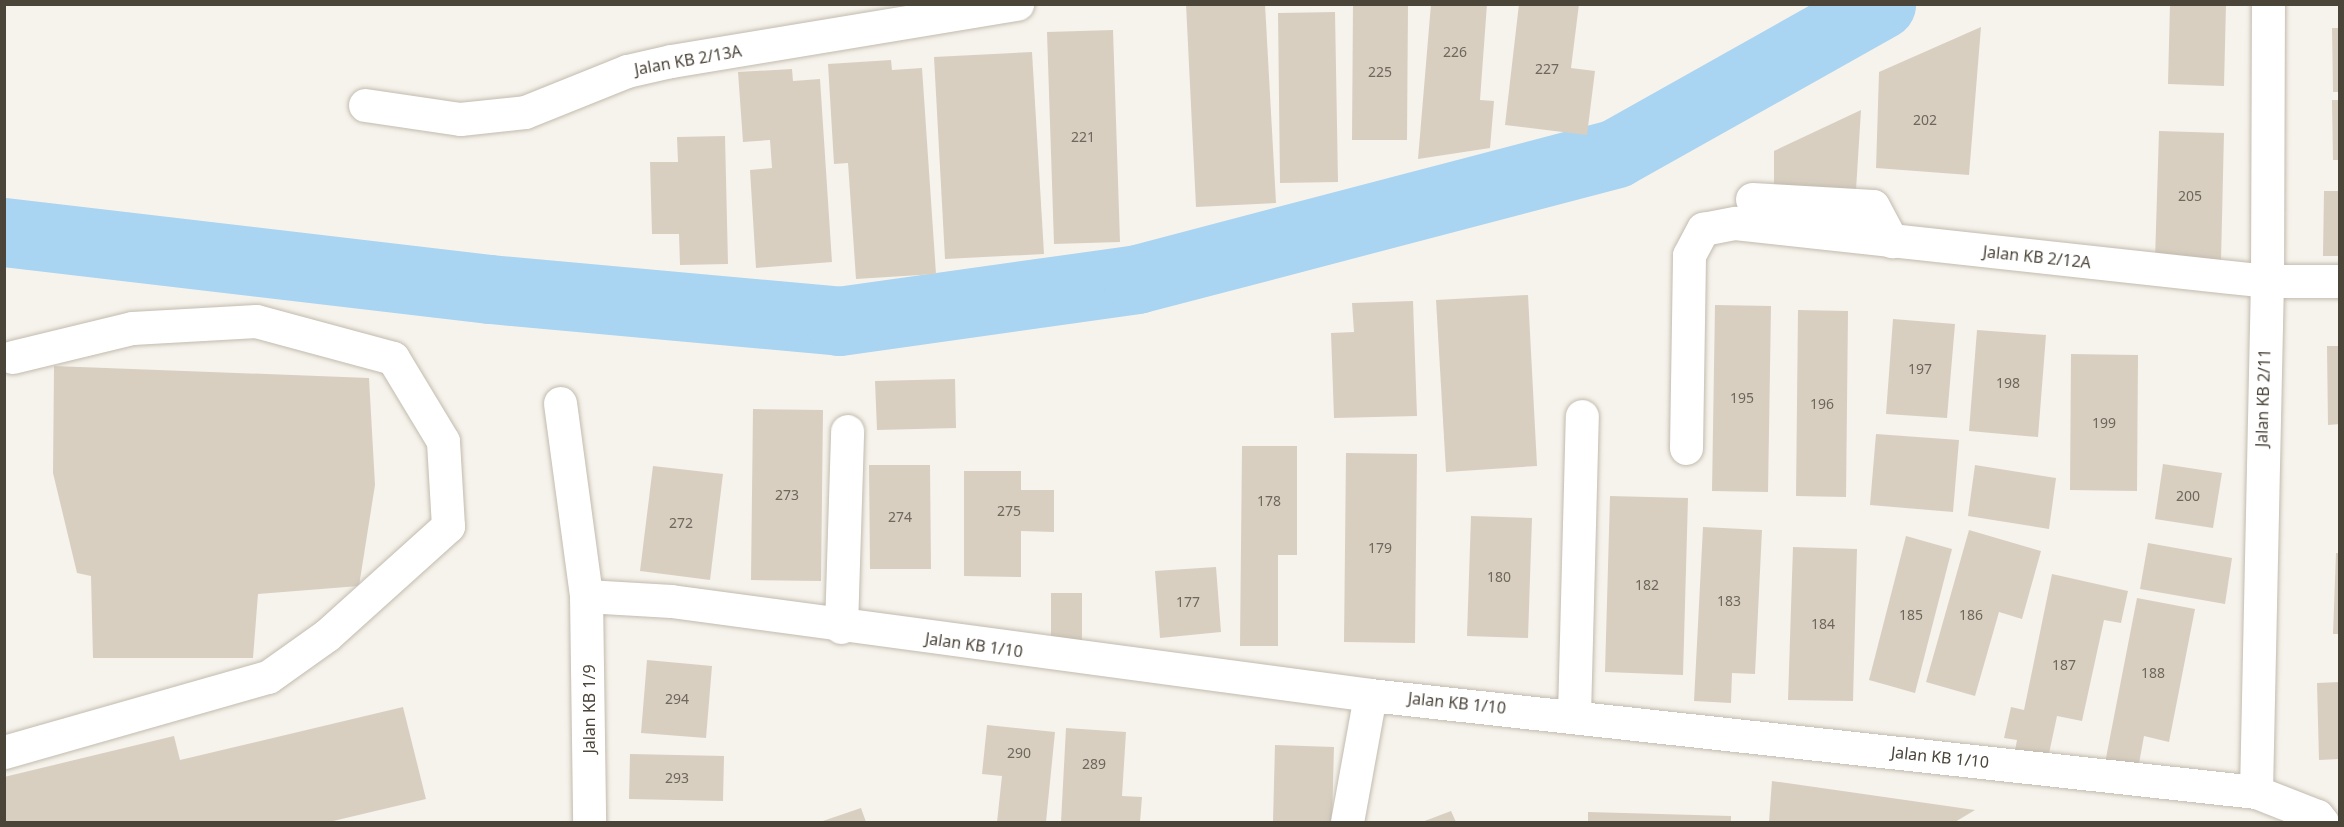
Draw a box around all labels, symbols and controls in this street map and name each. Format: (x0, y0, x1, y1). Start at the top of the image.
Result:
street label: Jalan KB 2/13A (633, 41, 743, 79)
house number: 226 (1443, 44, 1467, 60)
house number: 227 (1535, 61, 1559, 77)
house number: 225 (1368, 64, 1392, 80)
house number: 202 (1913, 112, 1937, 128)
house number: 221 (1071, 129, 1095, 145)
house number: 205 (2178, 188, 2202, 204)
street label: Jalan KB 2/12A (1982, 242, 2092, 272)
street label: Jalan KB 2/11 (2252, 349, 2274, 447)
house number: 197 (1908, 361, 1932, 377)
house number: 198 (1996, 375, 2020, 391)
house number: 195 (1730, 390, 1754, 406)
house number: 196 (1810, 396, 1834, 412)
house number: 199 (2092, 415, 2116, 431)
house number: 273 (775, 487, 799, 503)
house number: 200 (2176, 488, 2200, 504)
house number: 178 (1257, 493, 1281, 509)
house number: 275 (997, 503, 1021, 519)
house number: 274 (888, 509, 912, 525)
house number: 272 (669, 515, 693, 531)
house number: 179 (1368, 540, 1392, 556)
house number: 180 (1487, 569, 1511, 585)
house number: 182 (1635, 577, 1659, 593)
house number: 183 (1717, 593, 1741, 609)
house number: 177 (1176, 594, 1200, 610)
house number: 185 (1899, 607, 1923, 623)
house number: 186 (1959, 607, 1983, 623)
house number: 184 (1811, 616, 1835, 632)
street label: Jalan KB 1/10 (924, 629, 1024, 661)
house number: 187 (2052, 657, 2076, 673)
street label: Jalan KB 1/9 (579, 664, 599, 754)
house number: 188 (2141, 665, 2165, 681)
street label: Jalan KB 1/10 (1407, 688, 1507, 718)
house number: 294 (665, 691, 689, 707)
street label: Jalan KB 1/10 (1890, 742, 1990, 772)
house number: 290 (1007, 745, 1031, 761)
house number: 289 (1082, 756, 1106, 772)
house number: 293 (665, 770, 689, 786)

